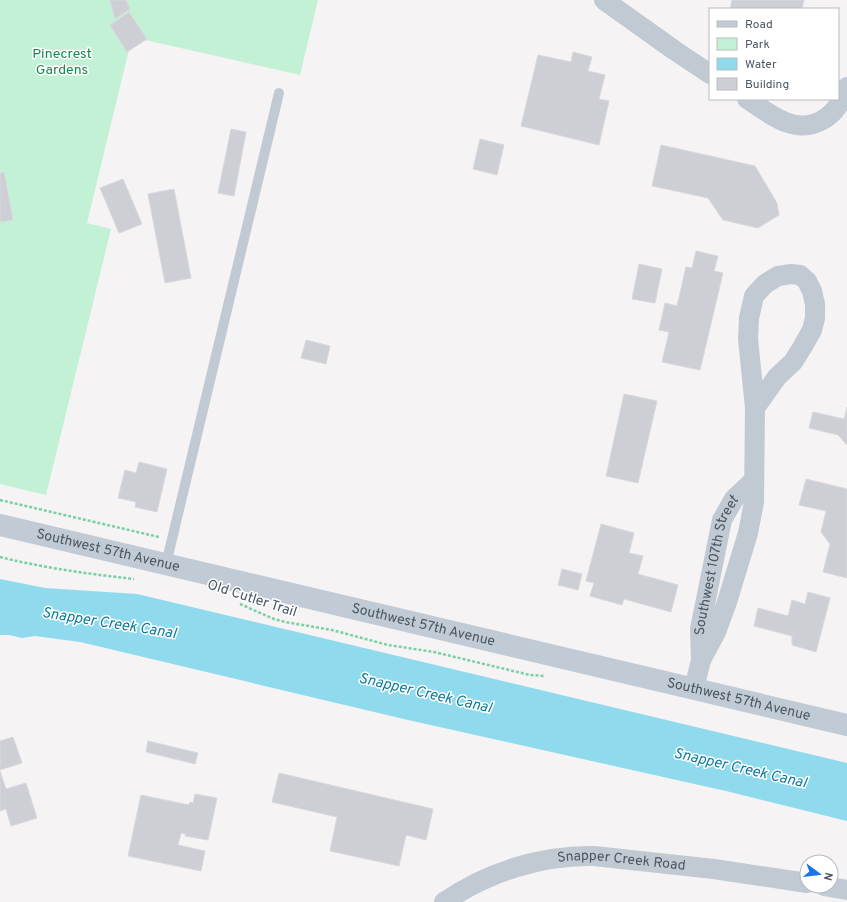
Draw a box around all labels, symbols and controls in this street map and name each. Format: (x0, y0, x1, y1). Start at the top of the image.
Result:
legend (709, 8, 839, 100)
text: Road (745, 17, 773, 33)
text: Park (745, 37, 770, 53)
park label: Pinecrest Gardens (32, 46, 92, 79)
text: Water (745, 57, 777, 73)
text: Building (745, 77, 789, 93)
street label: Southwest 107th Street (691, 491, 742, 635)
street label: Southwest 57th Avenue (35, 525, 181, 576)
street label: Old Cutler Trail (205, 577, 299, 621)
street label: Southwest 57th Avenue (350, 600, 497, 650)
water label: Snapper Creek Canal (40, 604, 179, 644)
water label: Snapper Creek Canal (357, 669, 494, 719)
street label: Southwest 57th Avenue (665, 674, 812, 725)
water label: Snapper Creek Canal (672, 744, 809, 794)
street label: Snapper Creek Road (556, 847, 687, 874)
north arrow (799, 854, 839, 894)
text: N (820, 871, 835, 882)

